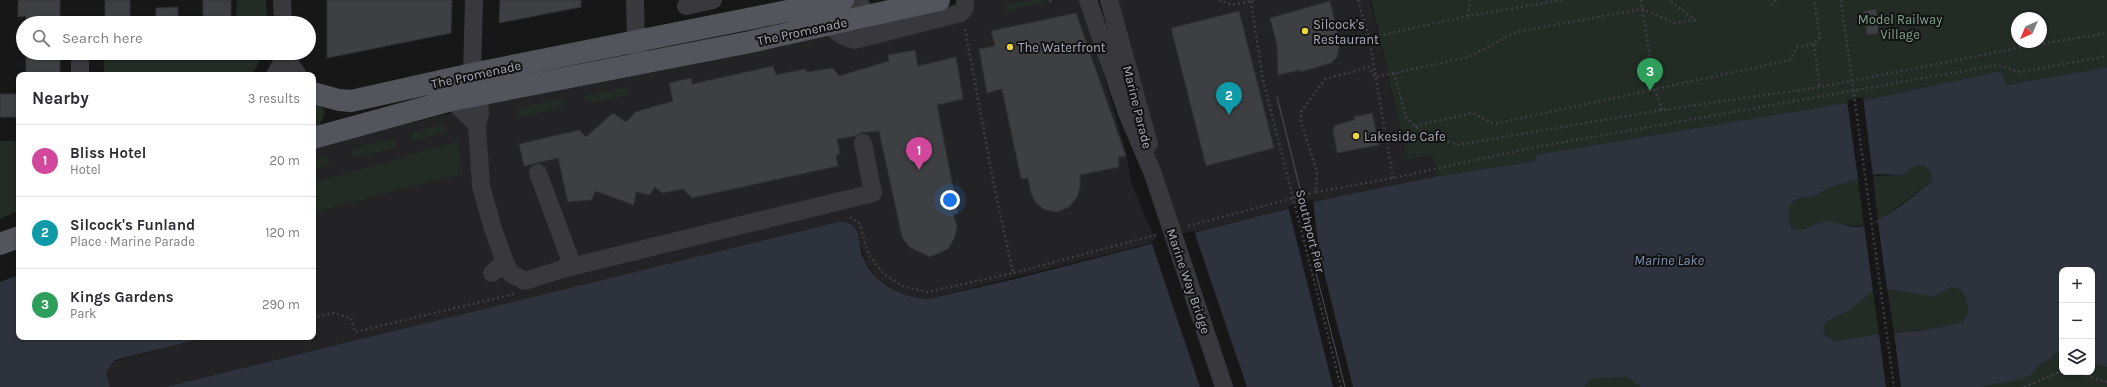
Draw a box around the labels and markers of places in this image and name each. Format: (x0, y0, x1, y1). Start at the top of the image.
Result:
place label: Silcock's Restaurant (1313, 17, 1379, 47)
marker: Silcock's Restaurant (1300, 26, 1310, 36)
place label: The Waterfront (1018, 40, 1106, 55)
marker: The Waterfront (1005, 42, 1015, 52)
pin: 3 (1637, 58, 1663, 91)
pin: 2 (1216, 82, 1242, 115)
place label: Lakeside Cafe (1364, 129, 1446, 144)
marker: Lakeside Cafe (1351, 131, 1361, 141)
pin: 1 (906, 137, 932, 170)

